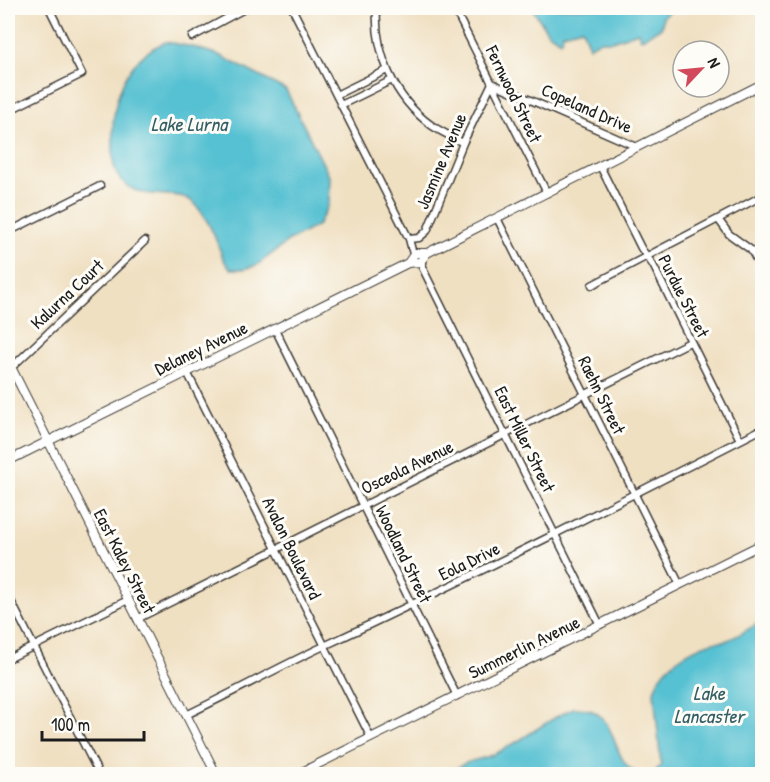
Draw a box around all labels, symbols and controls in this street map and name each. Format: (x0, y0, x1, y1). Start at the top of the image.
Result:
north arrow (671, 39, 731, 99)
street label: Fernwood Street (479, 40, 549, 147)
text: N (703, 54, 726, 72)
street label: Copeland Drive (538, 77, 636, 139)
street label: Jasmine Avenue (410, 109, 472, 213)
water label: Lake Lurna (151, 110, 229, 137)
street label: Purdue Street (652, 250, 716, 343)
street label: Kalurna Court (25, 253, 110, 335)
street label: Delaney Avenue (150, 315, 252, 381)
street label: Raehn Street (572, 352, 632, 439)
street label: East Miller Street (489, 382, 562, 497)
street label: Osceola Avenue (357, 434, 457, 500)
street label: Avalon Boulevard (256, 493, 328, 603)
street label: Woodland Street (370, 501, 439, 608)
street label: East Kaley Street (88, 504, 162, 618)
street label: Eola Drive (434, 536, 504, 586)
street label: Summerlin Avenue (464, 609, 584, 685)
water label: Lake Lancaster (674, 679, 746, 729)
scale bar (42, 704, 144, 742)
text: 100 m (51, 712, 90, 737)

